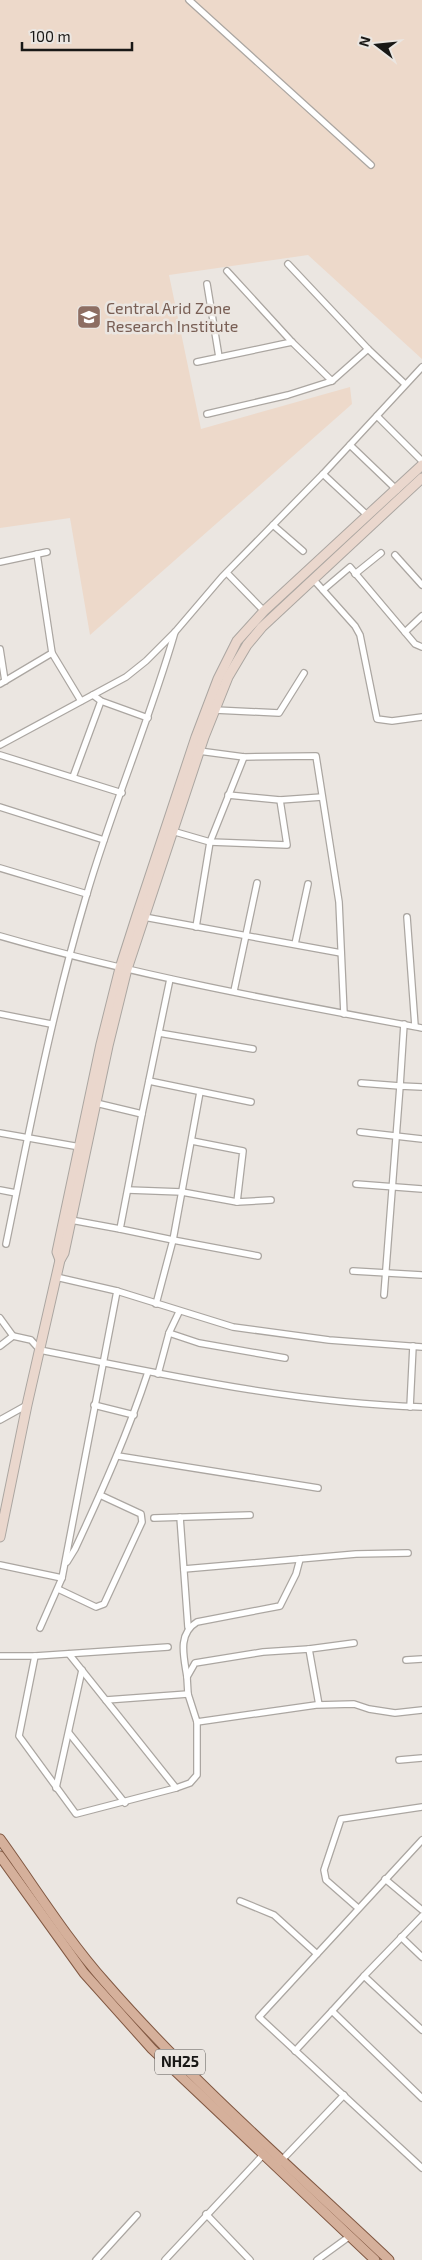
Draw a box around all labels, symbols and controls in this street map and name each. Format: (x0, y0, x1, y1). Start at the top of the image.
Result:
scale bar (22, 20, 132, 52)
north arrow (352, 20, 402, 70)
text: 100 m (30, 27, 71, 45)
text: N (354, 34, 374, 48)
place label: Central Arid Zone Research Institute (106, 298, 238, 335)
school or university icon: Central Arid Zone Research Institute (76, 304, 102, 330)
road number: NH25 (155, 2050, 205, 2074)

